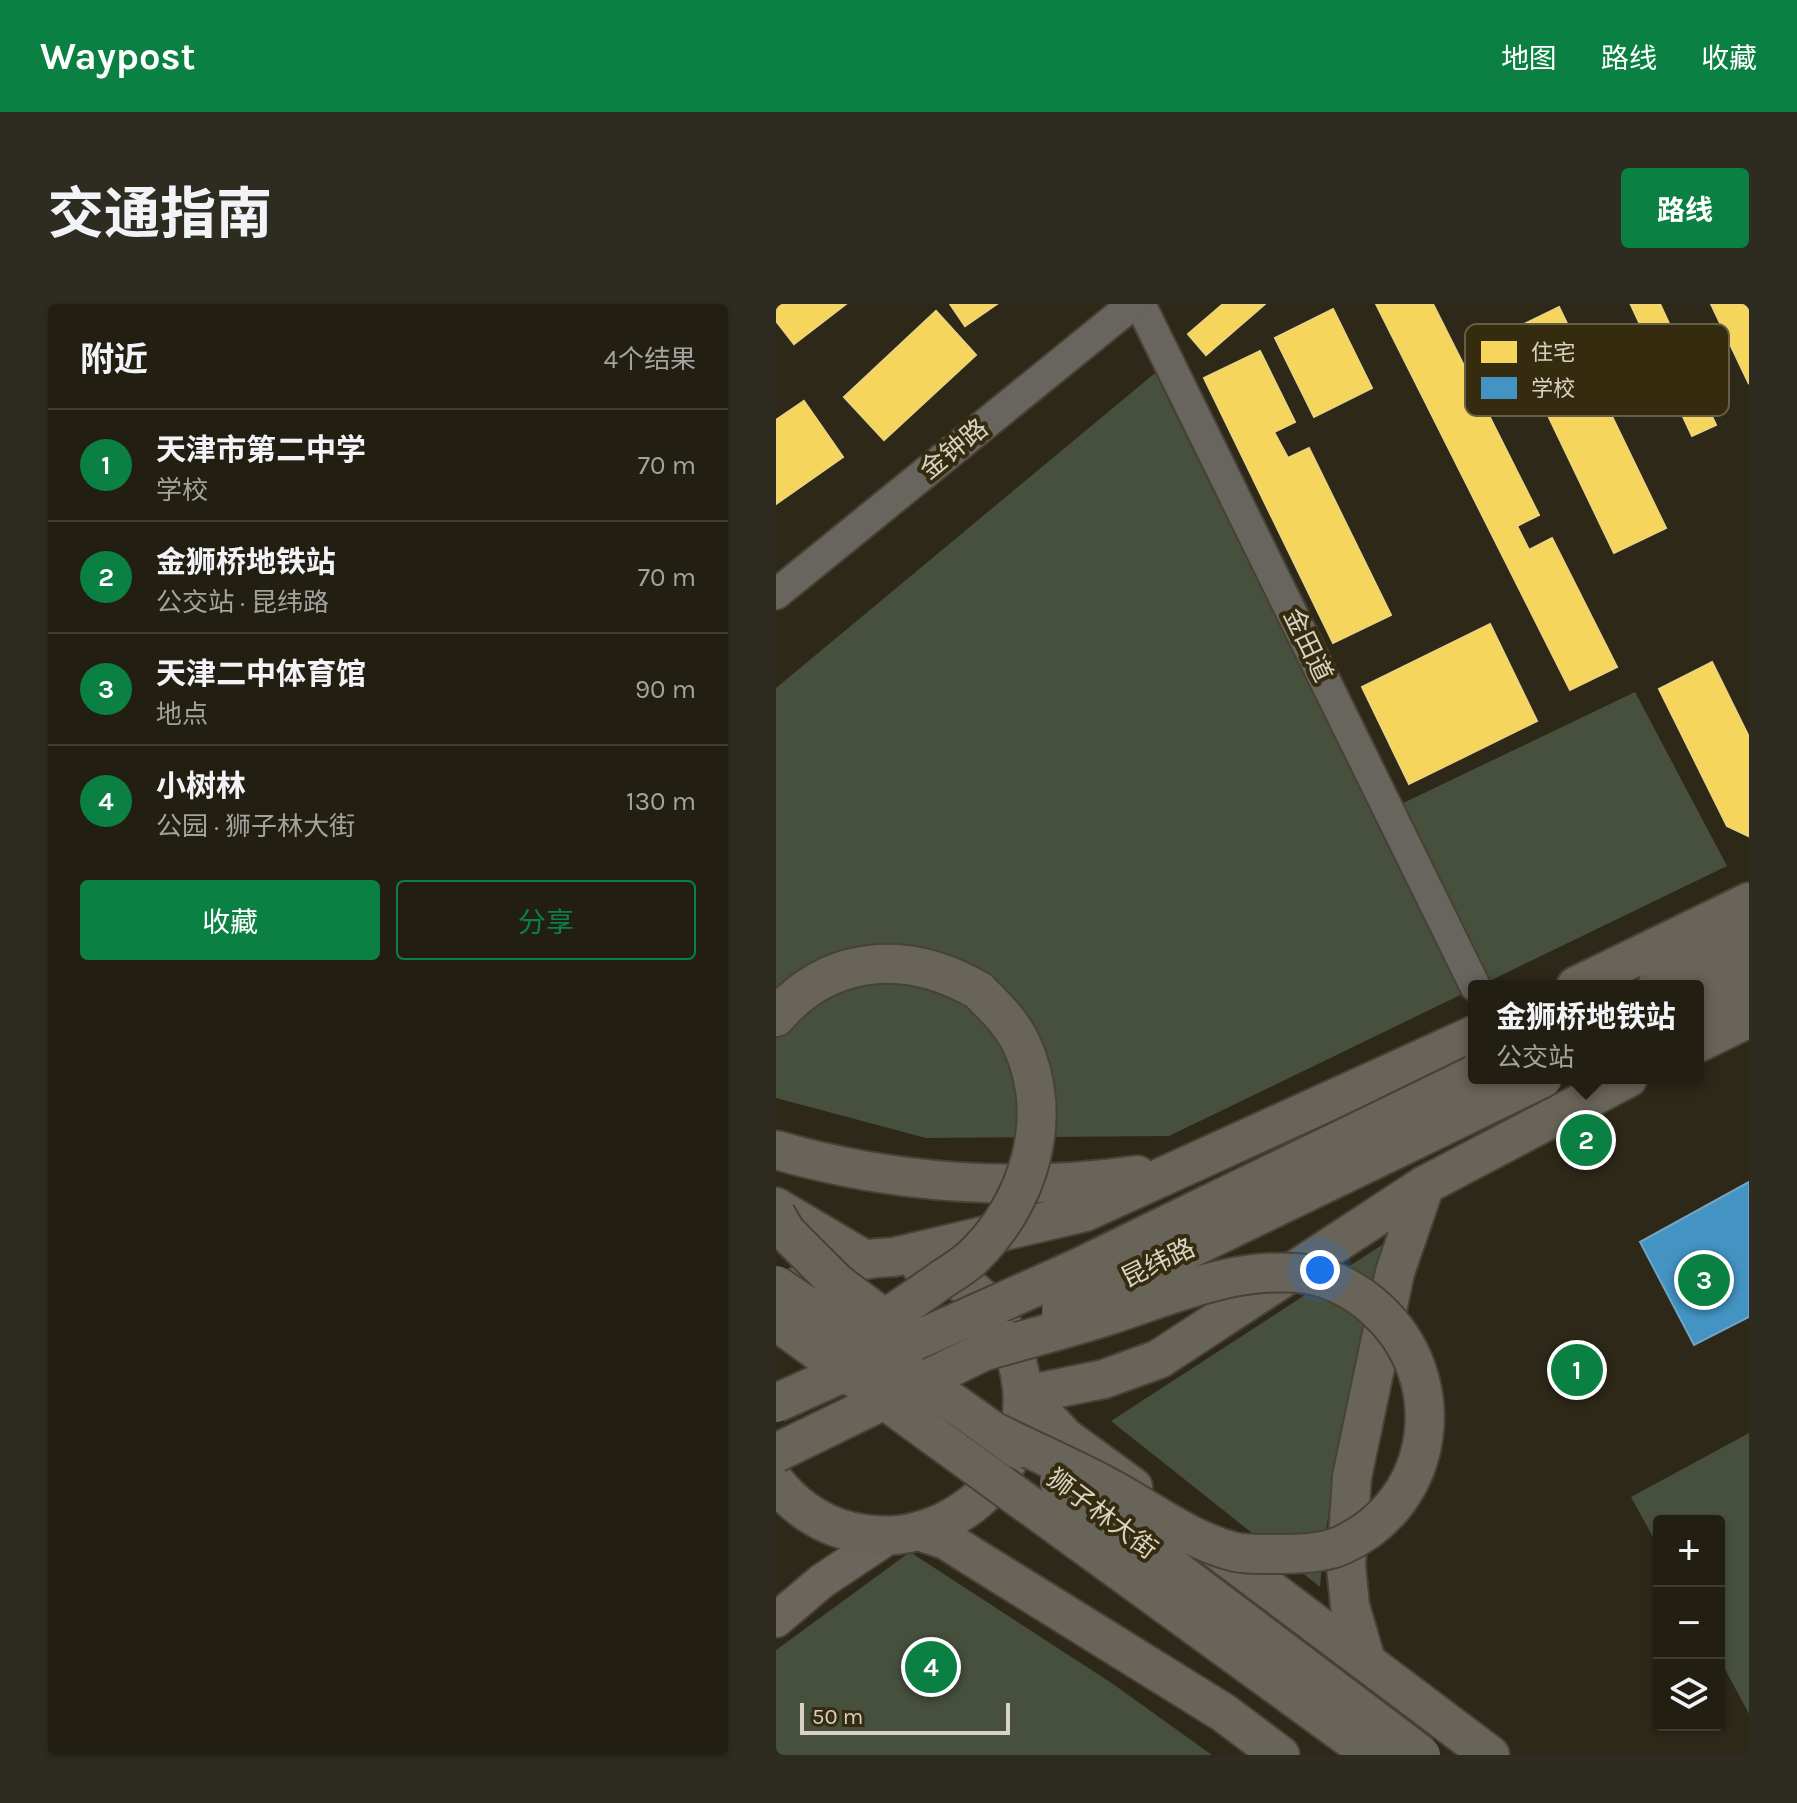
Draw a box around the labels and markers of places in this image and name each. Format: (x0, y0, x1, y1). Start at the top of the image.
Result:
pin: 2 (1560, 1110, 1612, 1170)
pin: 3 (1678, 1250, 1730, 1310)
pin: 1 (1551, 1340, 1603, 1400)
pin: 4 (905, 1637, 957, 1697)

